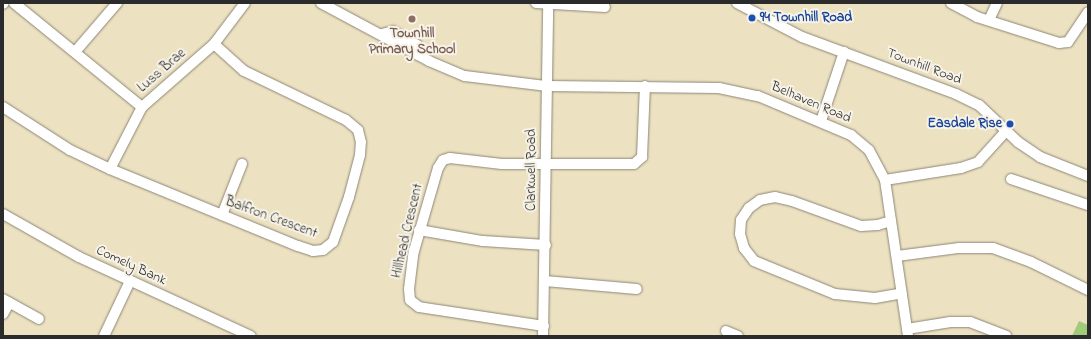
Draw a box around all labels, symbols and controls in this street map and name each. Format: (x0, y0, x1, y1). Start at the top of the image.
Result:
place label: 94 Townhill Road (760, 10, 852, 26)
marker: 94 Townhill Road (747, 13, 757, 23)
marker: Townhill Primary School (407, 14, 417, 24)
place label: Townhill Primary School (369, 26, 455, 58)
street label: Luss Brae (134, 45, 190, 97)
street label: Townhill Road (884, 45, 964, 89)
street label: Belhaven Road (769, 79, 853, 127)
place label: Easdale Rise (928, 116, 1002, 132)
marker: Easdale Rise (1005, 119, 1015, 129)
street label: Clarkwell Road (524, 129, 540, 211)
street label: Hillhead Crescent (389, 182, 427, 280)
street label: Balfron Crescent (223, 194, 319, 242)
street label: Comely Bank (93, 242, 169, 290)

